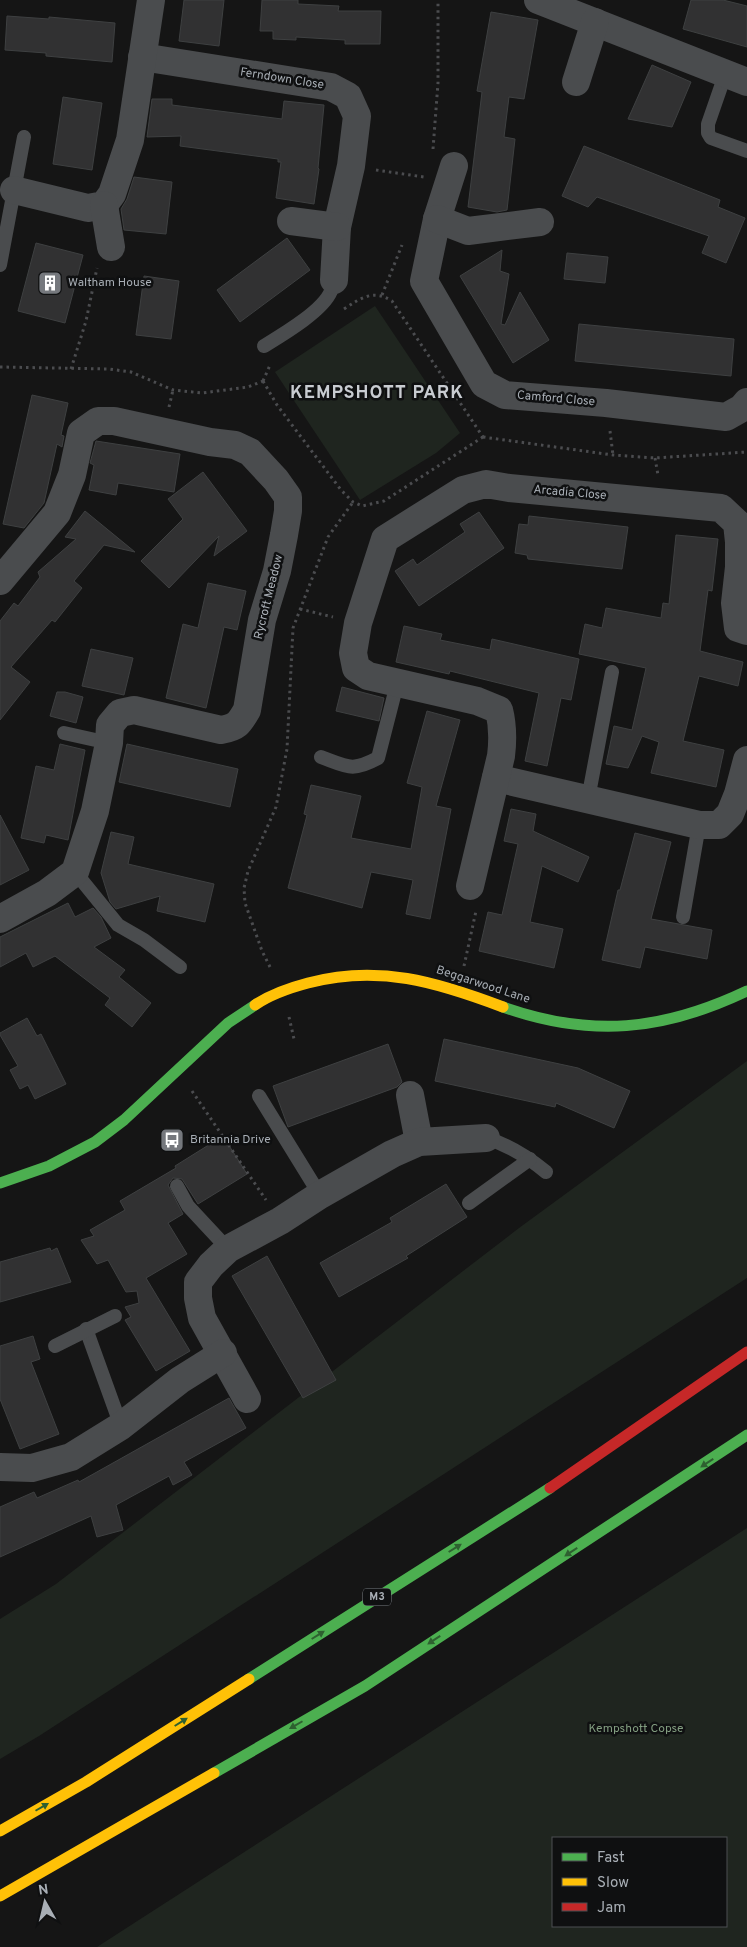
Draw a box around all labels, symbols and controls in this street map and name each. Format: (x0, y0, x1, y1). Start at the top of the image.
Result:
street label: Ferndown Close (239, 64, 325, 94)
building icon: Waltham House (37, 270, 63, 296)
place label: Waltham House (68, 275, 152, 291)
district label: KEMPSHOTT PARK (290, 382, 464, 405)
street label: Camford Close (516, 388, 596, 410)
street label: Arcadia Close (533, 482, 607, 504)
street label: Rycroft Meadow (251, 552, 287, 641)
street label: Beggarwood Lane (434, 962, 532, 1008)
bus stop icon: Britannia Drive (159, 1127, 185, 1153)
place label: Britannia Drive (190, 1132, 271, 1148)
one-way arrow (700, 1458, 713, 1468)
one-way arrow (449, 1543, 462, 1553)
one-way arrow (564, 1547, 577, 1556)
road number: M3 (363, 1588, 391, 1605)
one-way arrow (311, 1630, 325, 1640)
one-way arrow (428, 1636, 441, 1645)
one-way arrow (174, 1717, 187, 1726)
one-way arrow (289, 1721, 303, 1730)
park label: Kempshott Copse (588, 1721, 684, 1737)
one-way arrow (36, 1802, 49, 1811)
legend (552, 1837, 727, 1927)
text: Fast (597, 1849, 625, 1868)
text: Slow (597, 1874, 629, 1893)
north arrow (20, 1877, 70, 1927)
text: N (37, 1881, 50, 1900)
text: Jam (597, 1899, 626, 1918)

